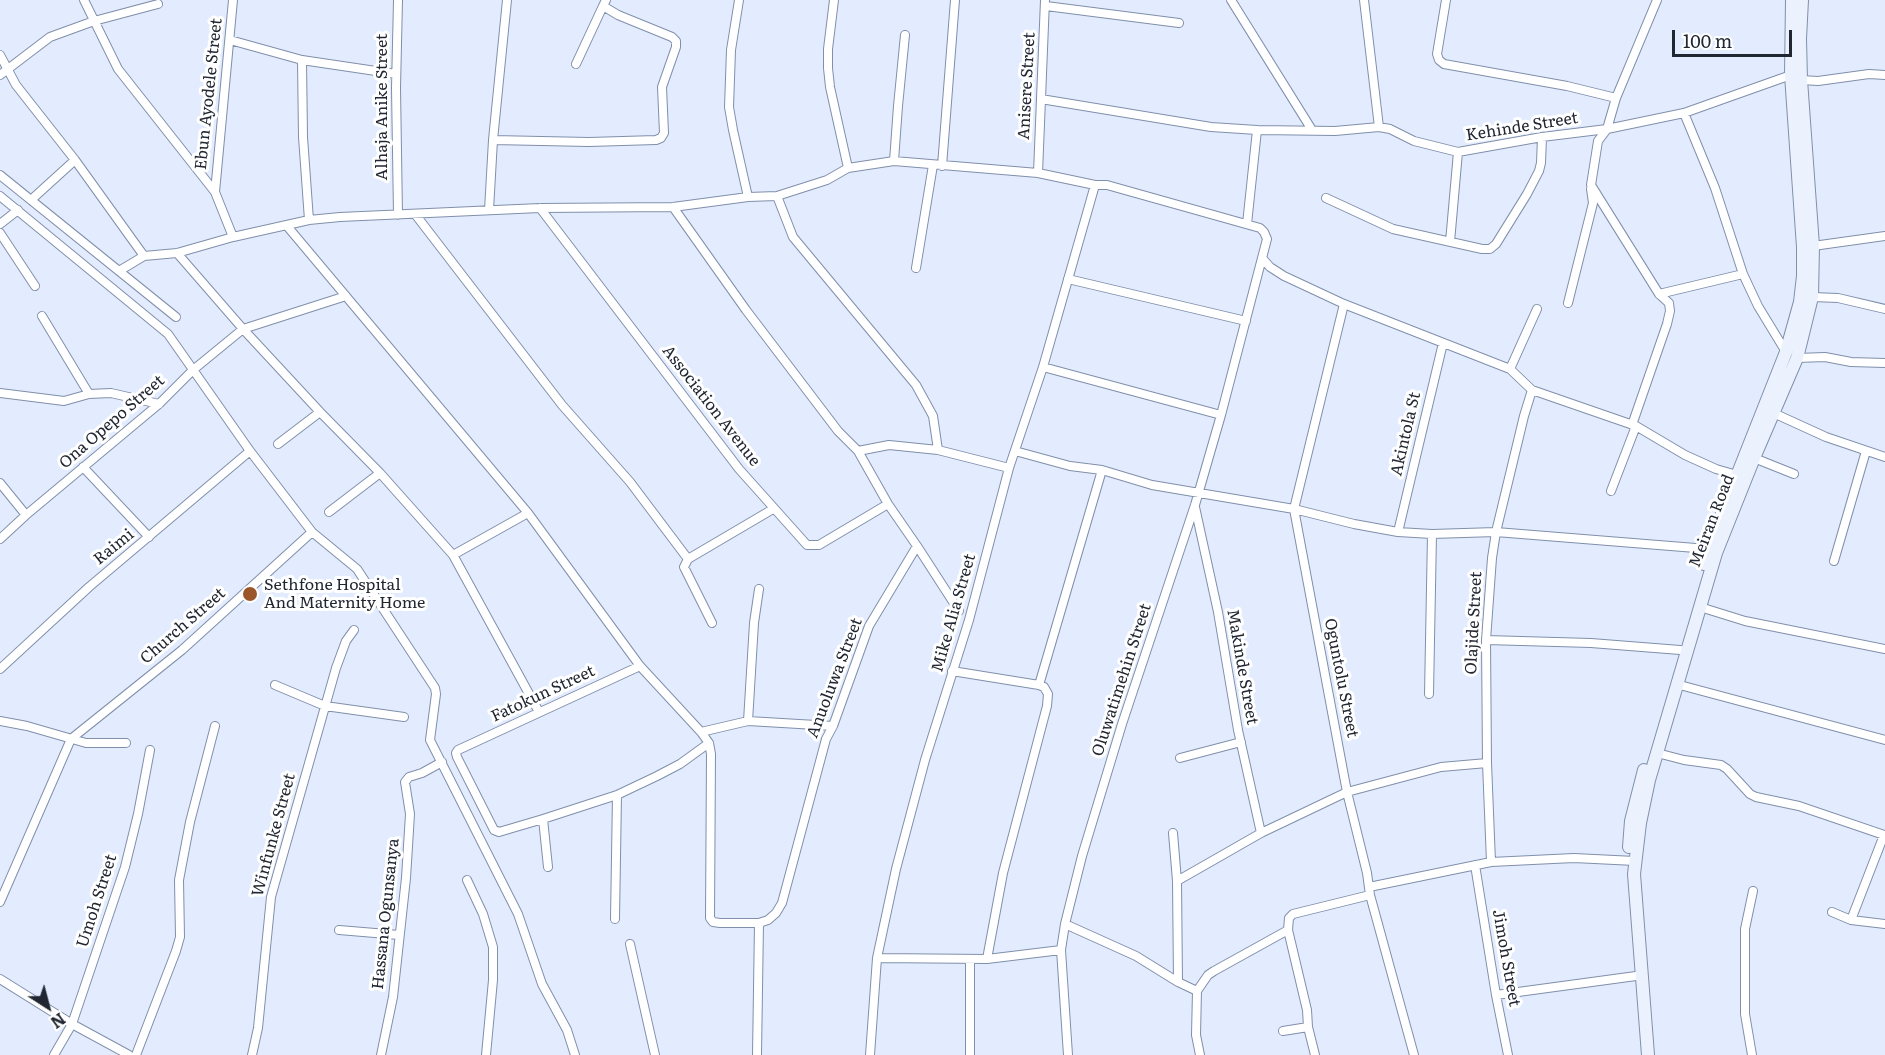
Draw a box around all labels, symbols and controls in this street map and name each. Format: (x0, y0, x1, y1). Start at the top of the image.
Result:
street label: Ebun Ayodele Street (191, 17, 227, 171)
scale bar (1675, 18, 1795, 56)
text: 100 m (1683, 27, 1732, 54)
street label: Anisere Street (1015, 32, 1039, 140)
street label: Alhaja Anike Street (372, 34, 392, 180)
street label: Kehinde Street (1465, 109, 1579, 145)
street label: Association Avenue (658, 342, 764, 470)
street label: Ona Opepo Street (56, 371, 168, 473)
street label: Akintola St (1387, 390, 1425, 478)
street label: Meiran Road (1685, 472, 1739, 570)
street label: Raimi (90, 525, 138, 569)
street label: Mike Alia Street (928, 552, 980, 674)
street label: Olajide Street (1462, 571, 1486, 675)
place label: Sethfone Hospital And Maternity Home (264, 575, 425, 613)
street label: Church Street (137, 584, 229, 668)
marker: Sethfone Hospital And Maternity Home (241, 585, 259, 603)
street label: Oluwatimehin Street (1088, 601, 1156, 759)
street label: Makinde Street (1222, 608, 1262, 726)
street label: Anuoluwa Street (803, 615, 867, 741)
street label: Oguntolu Street (1320, 617, 1362, 739)
street label: Fatokun Street (488, 662, 598, 726)
street label: Winfunke Street (248, 771, 300, 899)
street label: Hassana Ogunsanya (369, 837, 403, 991)
street label: Umoh Street (73, 852, 121, 950)
street label: Jimoh Street (1488, 908, 1524, 1008)
north arrow (18, 977, 78, 1037)
text: N (46, 1008, 71, 1035)

